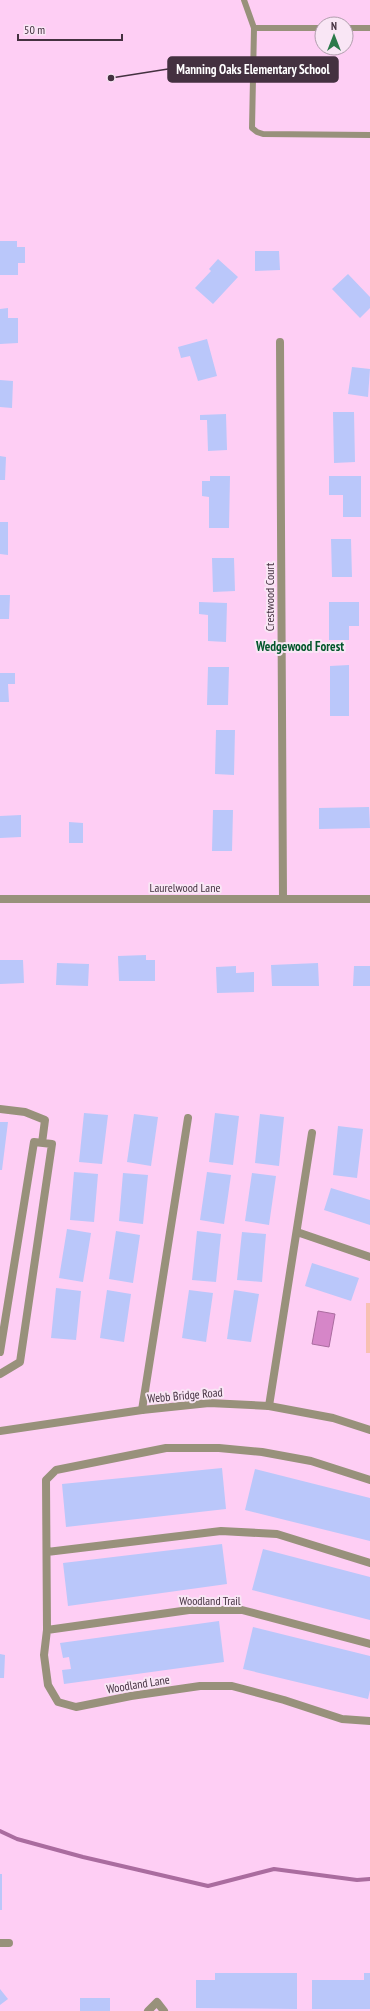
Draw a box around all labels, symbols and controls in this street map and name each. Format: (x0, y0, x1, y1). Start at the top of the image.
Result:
scale bar (18, 16, 122, 42)
north arrow (314, 16, 354, 56)
text: N (331, 19, 337, 33)
text: 50 m (24, 22, 45, 37)
callout: Manning Oaks Elementary School (168, 57, 338, 82)
text: Manning Oaks Elementary School (176, 61, 331, 78)
street label: Crestwood Court (262, 562, 277, 631)
district label: Wedgewood Forest (255, 638, 344, 655)
street label: Laurelwood Lane (150, 880, 220, 895)
street label: Webb Bridge Road (147, 1384, 223, 1406)
street label: Woodland Trail (179, 1593, 241, 1608)
street label: Woodland Lane (105, 1672, 171, 1696)

